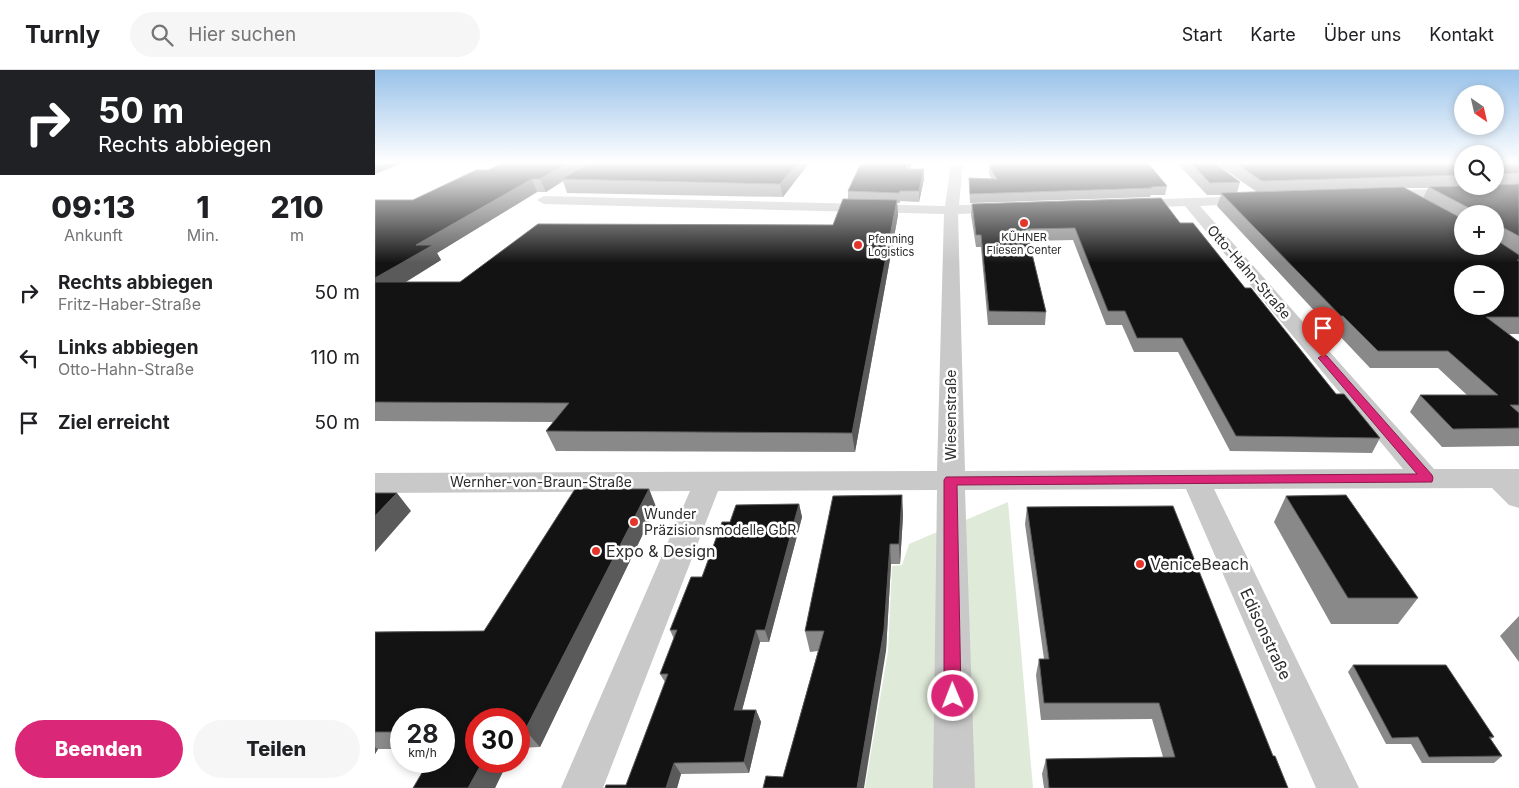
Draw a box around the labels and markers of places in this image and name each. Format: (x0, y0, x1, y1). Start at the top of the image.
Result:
marker: KÜHNER Fliesen Center (1018, 217, 1030, 229)
place label: KÜHNER Fliesen Center (986, 230, 1062, 257)
place label: Pfenning Logistics (868, 232, 915, 259)
marker: Pfenning Logistics (852, 239, 864, 251)
pin (1302, 307, 1344, 358)
place label: Wunder Präzisionsmodelle GbR (644, 505, 796, 538)
marker: Wunder Präzisionsmodelle GbR (628, 516, 640, 528)
place label: Expo & Design (606, 541, 716, 561)
marker: Expo & Design (590, 545, 602, 557)
place label: VeniceBeach (1150, 554, 1249, 574)
marker: VeniceBeach (1134, 558, 1146, 570)

